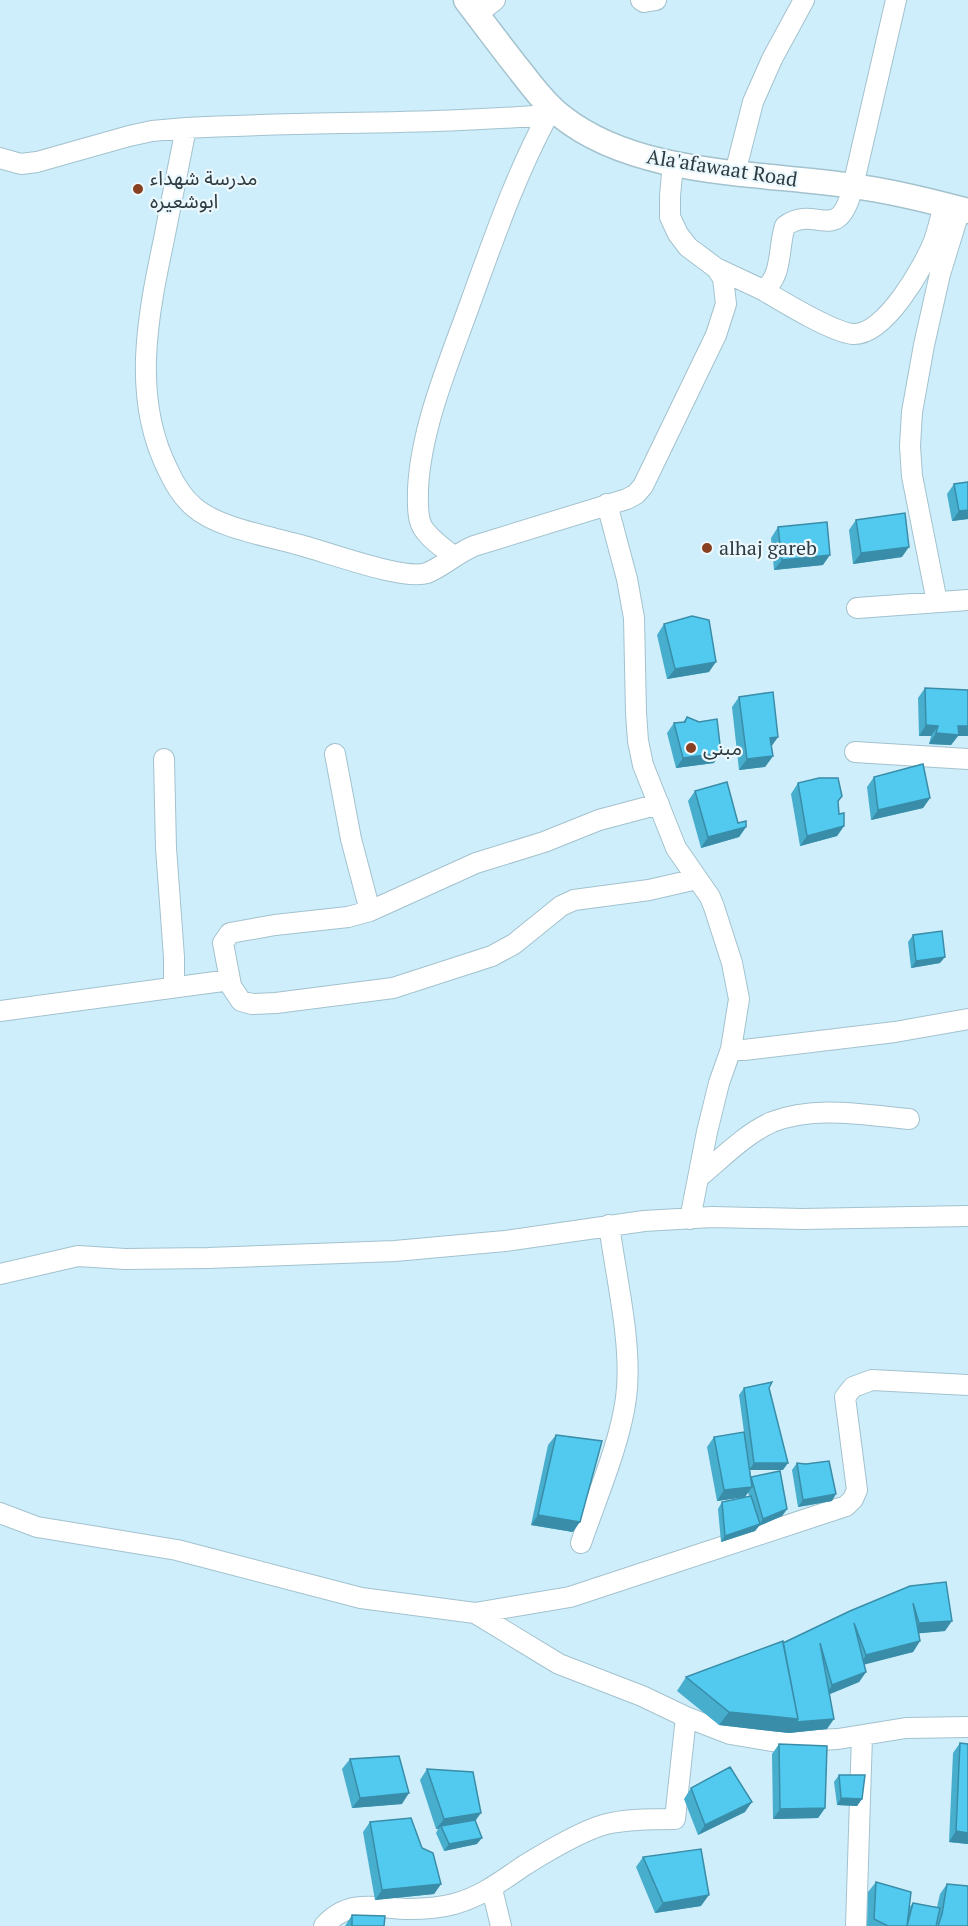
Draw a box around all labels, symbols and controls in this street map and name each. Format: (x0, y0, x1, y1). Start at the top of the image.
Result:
street label: Ala'afawaat Road (645, 142, 799, 193)
place label: مدرسة شهداء ابوشعيره (150, 164, 258, 214)
marker: مدرسة شهداء ابوشعيره (131, 182, 145, 196)
place label: alhaj gareb (719, 534, 817, 561)
marker: alhaj gareb (700, 541, 714, 555)
place label: مبنى (703, 734, 742, 761)
marker: مبنى (684, 741, 698, 755)

